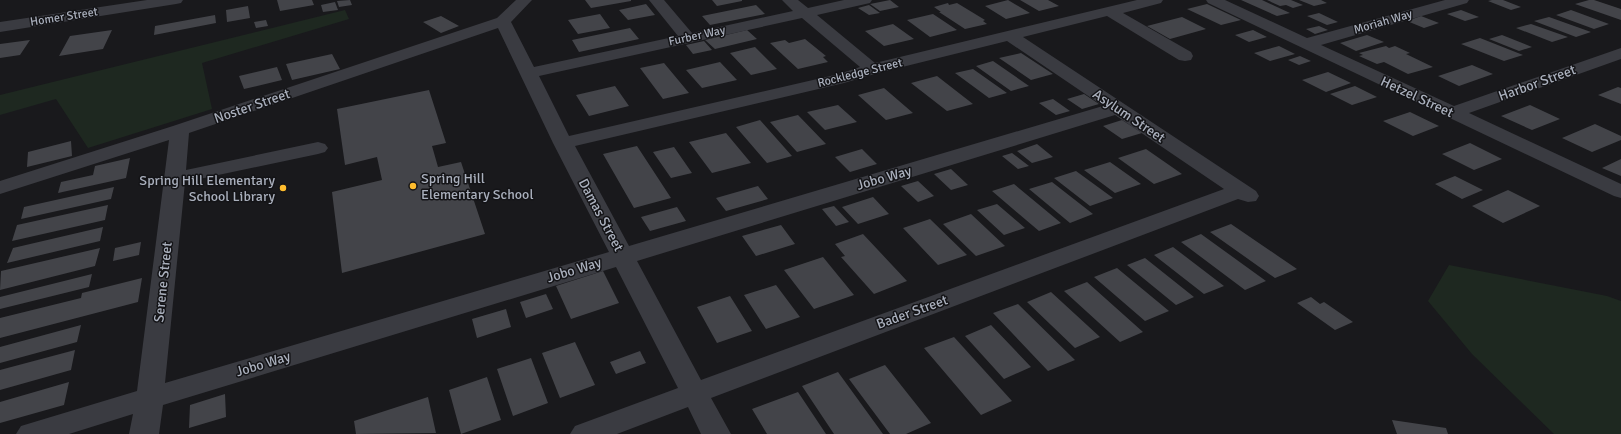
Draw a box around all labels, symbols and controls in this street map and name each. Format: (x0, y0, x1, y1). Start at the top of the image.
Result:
street label: Homer Street (29, 4, 99, 30)
street label: Moriah Way (1352, 6, 1414, 38)
street label: Furber Way (667, 23, 727, 49)
street label: Rockledge Street (816, 55, 904, 91)
street label: Harbor Street (1496, 61, 1578, 105)
street label: Hetzel Street (1378, 73, 1456, 121)
street label: Noster Street (212, 85, 292, 127)
street label: Asylum Street (1090, 86, 1168, 146)
street label: Jobo Way (855, 162, 914, 194)
place label: Spring Hill Elementary School (421, 170, 534, 203)
place label: Spring Hill Elementary School Library (139, 172, 275, 205)
street label: Damas Street (575, 176, 627, 254)
marker: Spring Hill Elementary School (408, 181, 418, 191)
marker: Spring Hill Elementary School Library (278, 183, 288, 193)
street label: Serene Street (150, 241, 176, 323)
street label: Jobo Way (545, 254, 604, 286)
street label: Bader Street (874, 291, 950, 333)
street label: Jobo Way (234, 348, 293, 380)

